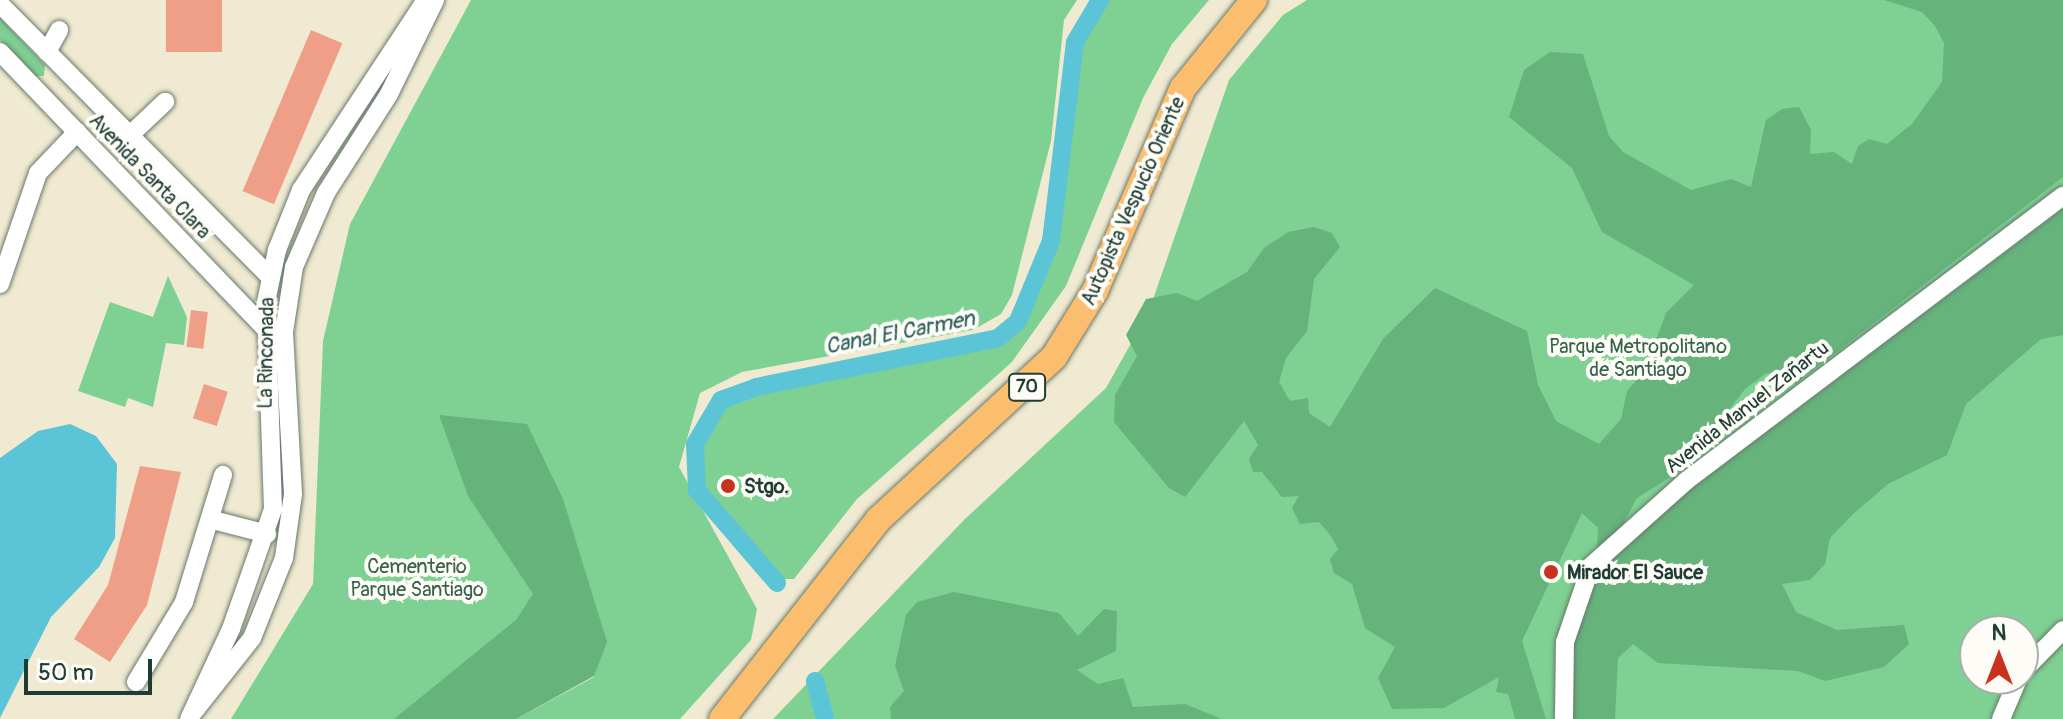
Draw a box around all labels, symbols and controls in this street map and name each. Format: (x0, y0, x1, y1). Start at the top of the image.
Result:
street label: Autopista Vespucio Oriente (1076, 93, 1190, 309)
street label: Avenida Santa Clara (84, 108, 216, 244)
street label: La Rinconada (253, 297, 279, 409)
water label: Canal El Carmen (823, 306, 977, 360)
park label: Parque Metropolitano de Santiago (1549, 335, 1727, 382)
street label: Avenida Manuel Zañartu (1660, 336, 1834, 478)
road number: 70 (1007, 373, 1047, 401)
place label: Stgo. (744, 474, 789, 498)
marker: Stgo. (719, 477, 737, 495)
park label: Cementerio Parque Santiago (350, 555, 484, 602)
place label: Mirador El Sauce (1567, 560, 1703, 584)
marker: Mirador El Sauce (1542, 563, 1560, 581)
north arrow (1959, 615, 2039, 695)
text: N (1992, 619, 2006, 647)
scale bar (28, 643, 156, 693)
text: 50 m (38, 658, 94, 687)

